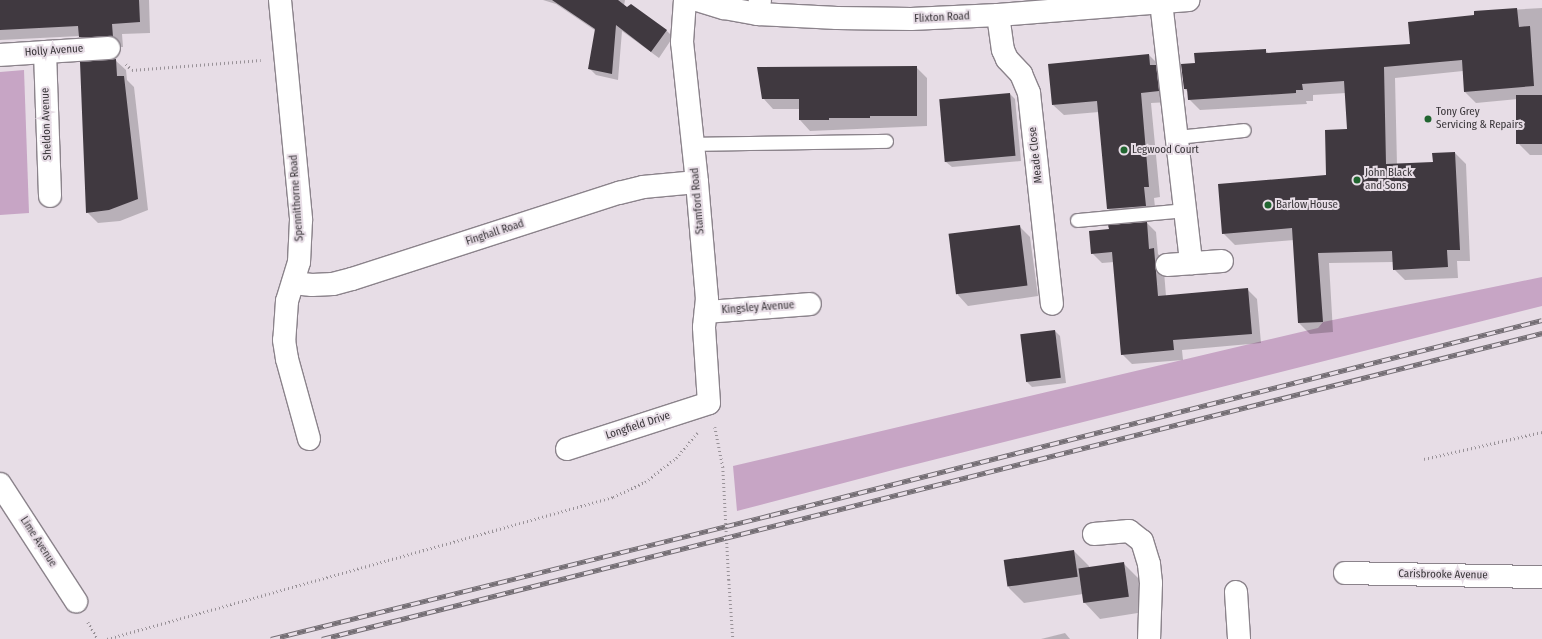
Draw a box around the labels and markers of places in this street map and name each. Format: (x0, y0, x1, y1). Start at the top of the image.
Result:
place label: Tony Grey Servicing & Repairs (1436, 106, 1523, 132)
marker: Tony Grey Servicing & Repairs (1423, 114, 1433, 124)
place label: Legwood Court (1132, 143, 1199, 157)
marker: Legwood Court (1119, 145, 1129, 155)
place label: John Black and Sons (1365, 167, 1412, 193)
marker: John Black and Sons (1352, 175, 1362, 185)
place label: Barlow House (1276, 198, 1338, 212)
marker: Barlow House (1263, 200, 1273, 210)

